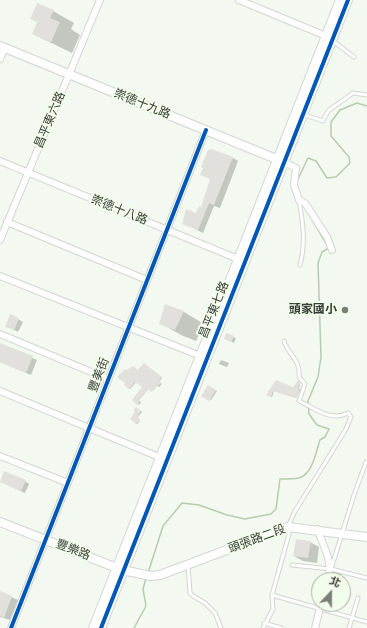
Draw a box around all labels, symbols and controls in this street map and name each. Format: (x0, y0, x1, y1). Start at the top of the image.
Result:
street label: 崇德十九路 (111, 86, 173, 122)
street label: 昌平東六路 (32, 90, 68, 150)
street label: 崇德十八路 (88, 192, 150, 228)
street label: 昌平東七路 (196, 279, 232, 341)
place label: 頭家國小 (289, 303, 337, 317)
marker: 頭家國小 (340, 305, 350, 315)
street label: 豐美街 (86, 356, 112, 394)
street label: 頭張路二段 (226, 522, 288, 556)
street label: 豐樂路 (54, 537, 92, 563)
north arrow (311, 572, 351, 612)
text: 北 (327, 573, 343, 590)

